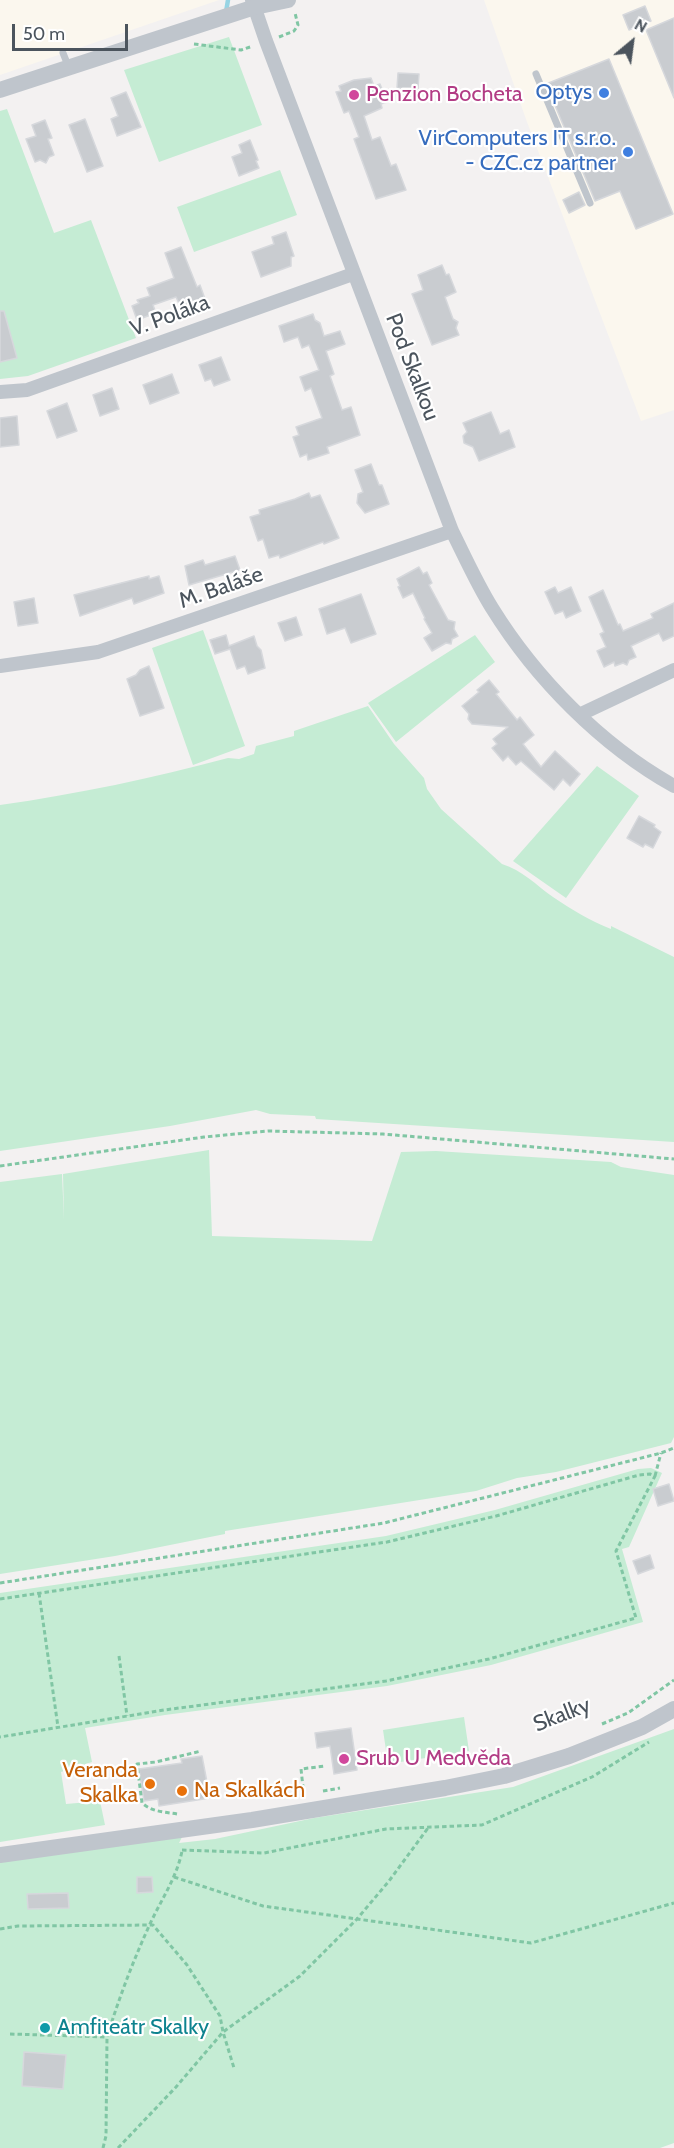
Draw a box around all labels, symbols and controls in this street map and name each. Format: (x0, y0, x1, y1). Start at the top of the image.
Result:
scale bar (15, 12, 130, 50)
north arrow (602, 12, 662, 72)
text: N (631, 15, 651, 37)
text: 50 m (23, 23, 65, 45)
place label: Optys (536, 80, 592, 106)
place label: Penzion Bocheta (366, 82, 523, 108)
marker: Optys (597, 86, 611, 100)
marker: Penzion Bocheta (347, 88, 361, 102)
place label: VirComputers IT s.r.o. - CZC.cz partner (418, 126, 616, 178)
marker: VirComputers IT s.r.o. - CZC.cz partner (621, 145, 635, 159)
street label: V. Poláka (127, 289, 213, 343)
street label: Pod Skalkou (379, 310, 445, 424)
street label: M. Baláše (175, 561, 267, 615)
street label: Skalky (530, 1692, 594, 1738)
place label: Srub U Medvěda (356, 1746, 511, 1772)
marker: Srub U Medvěda (337, 1752, 351, 1766)
place label: Veranda Skalka (62, 1758, 138, 1810)
marker: Veranda Skalka (143, 1777, 157, 1791)
place label: Na Skalkách (194, 1778, 305, 1804)
marker: Na Skalkách (175, 1784, 189, 1798)
place label: Amfiteátr Skalky (57, 2015, 209, 2041)
marker: Amfiteátr Skalky (38, 2021, 52, 2035)

